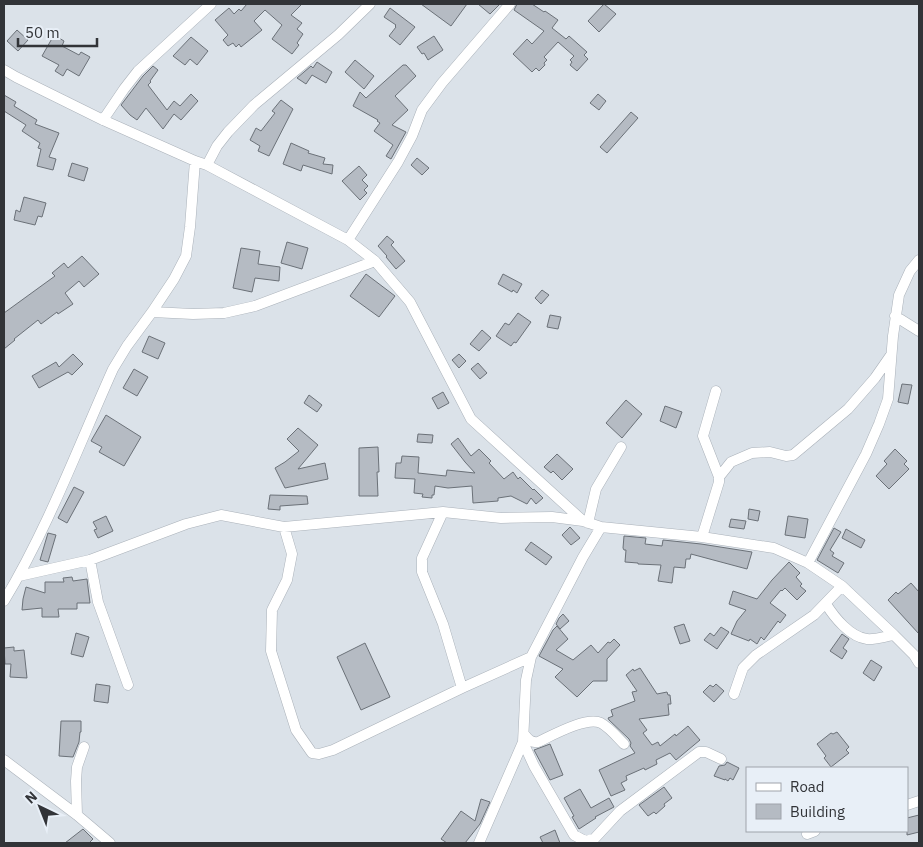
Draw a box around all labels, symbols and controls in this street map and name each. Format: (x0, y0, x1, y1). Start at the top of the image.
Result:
scale bar (18, 15, 96, 47)
text: 50 m (25, 23, 60, 42)
legend (746, 767, 908, 832)
text: Road (790, 777, 825, 796)
north arrow (15, 782, 65, 832)
text: N (21, 787, 41, 808)
text: Building (790, 802, 845, 821)

